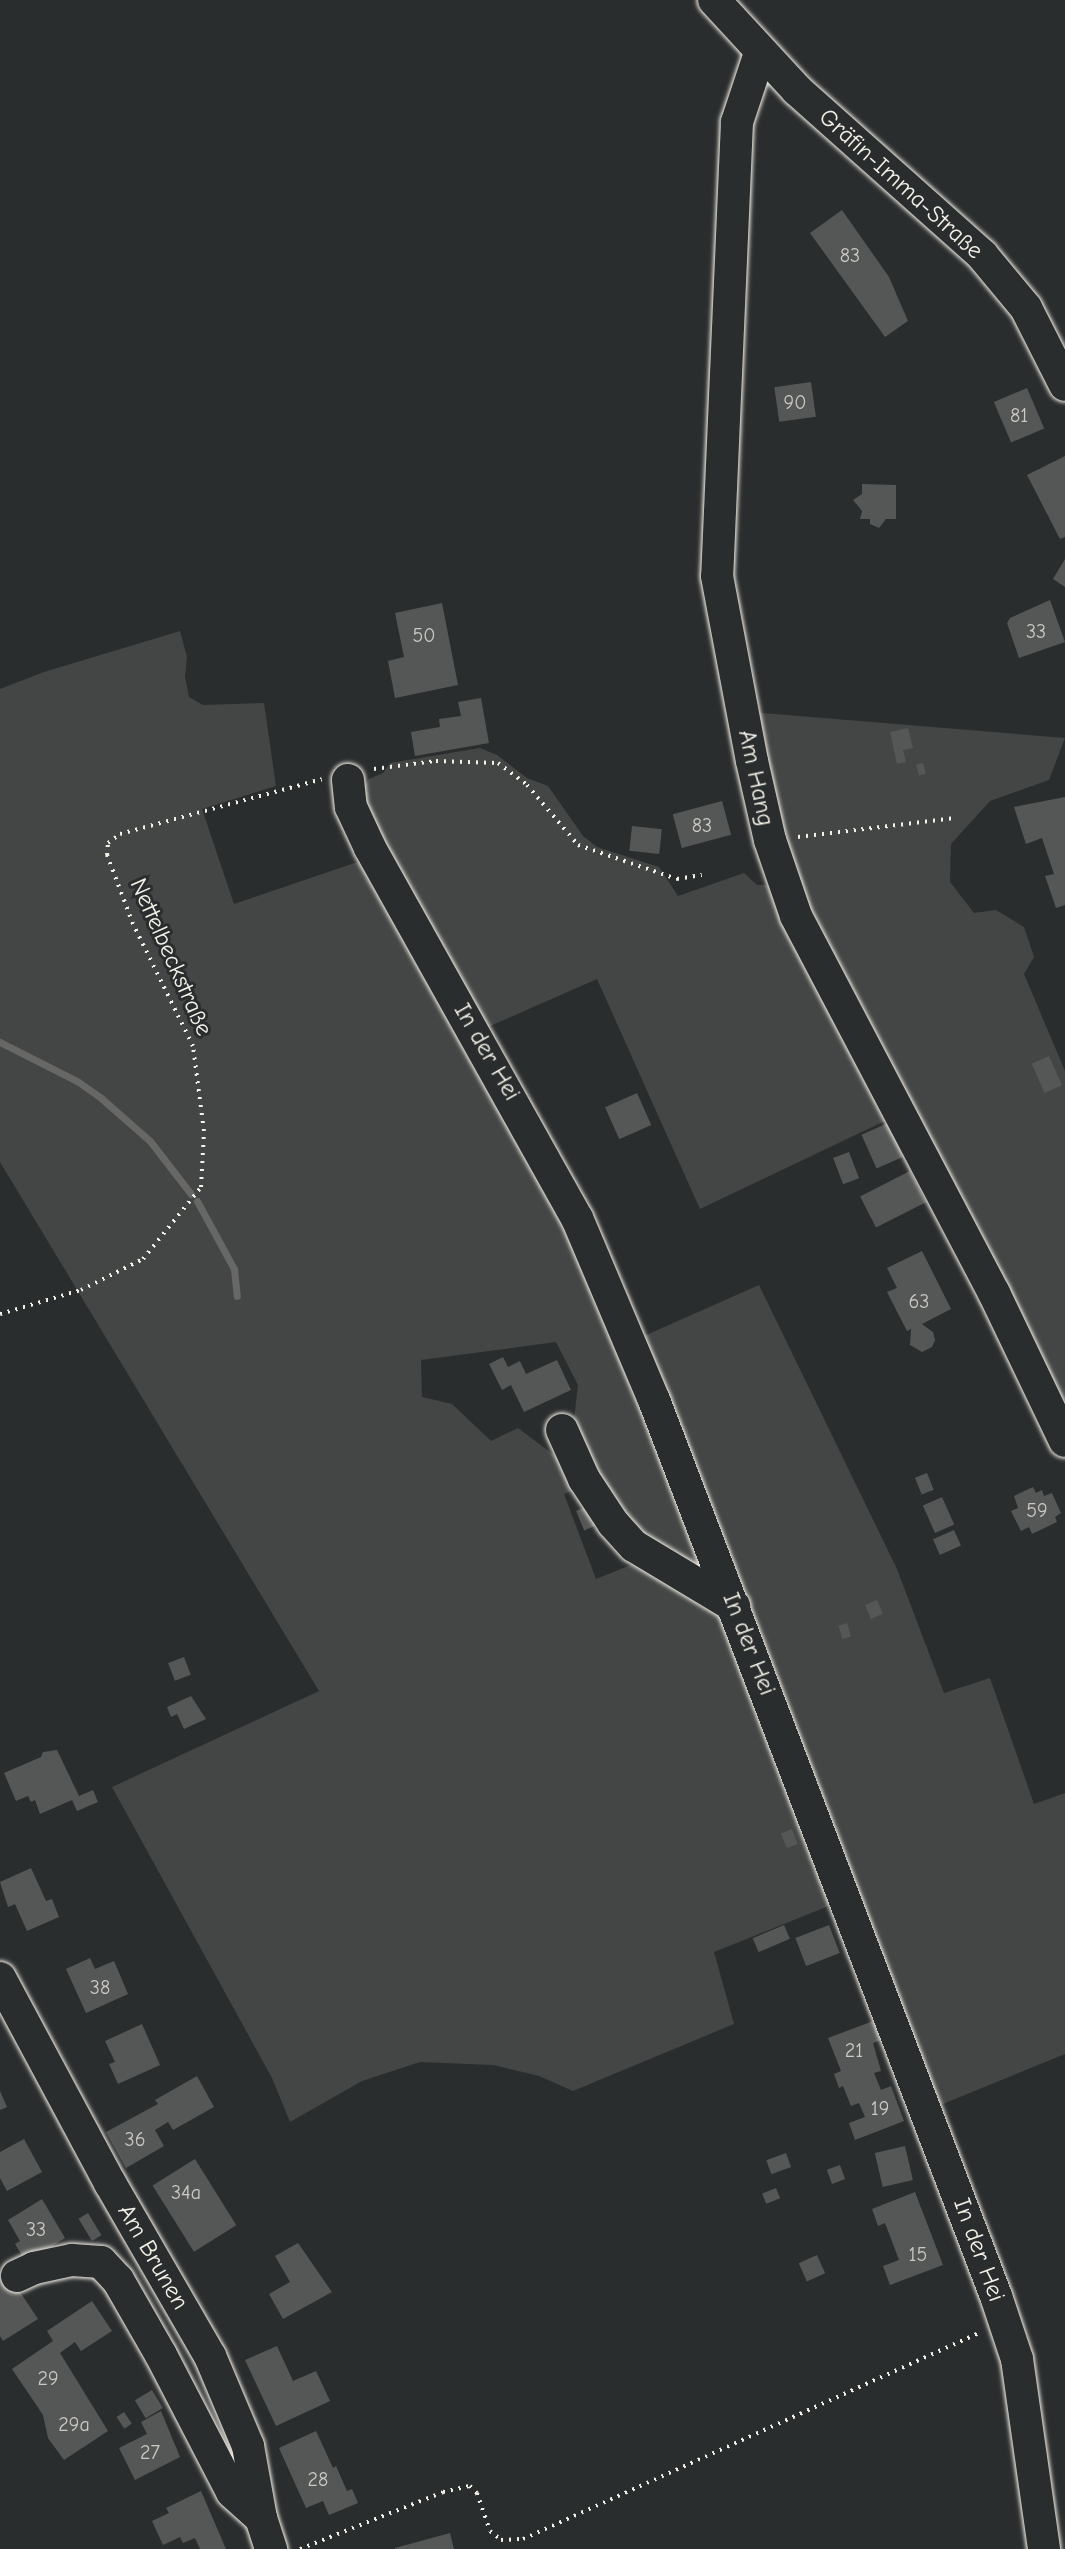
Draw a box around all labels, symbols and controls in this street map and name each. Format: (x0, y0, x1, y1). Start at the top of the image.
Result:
street label: Gräfin-Imma-Straße (813, 103, 989, 265)
house number: 83 (840, 243, 860, 267)
house number: 90 (784, 390, 806, 414)
house number: 81 (1010, 403, 1028, 427)
house number: 33 (1026, 619, 1046, 643)
house number: 50 (412, 623, 436, 647)
street label: Am Hang (732, 727, 780, 829)
house number: 83 (692, 813, 712, 837)
street label: Nettelbeckstraße (123, 874, 219, 1040)
street label: In der Hei (448, 998, 526, 1106)
house number: 63 (909, 1289, 929, 1313)
house number: 59 (1026, 1498, 1048, 1522)
street label: In der Hei (716, 1589, 782, 1699)
house number: 38 (90, 1975, 110, 1999)
house number: 21 (845, 2038, 863, 2062)
house number: 19 (871, 2096, 889, 2120)
house number: 36 (125, 2127, 145, 2151)
house number: 34a (171, 2180, 201, 2204)
street label: In der Hei (947, 2194, 1011, 2306)
street label: Am Brunen (111, 2199, 195, 2315)
house number: 33 (26, 2217, 46, 2241)
house number: 15 (909, 2242, 927, 2266)
house number: 29 (37, 2366, 59, 2390)
house number: 29a (58, 2412, 90, 2436)
house number: 27 (140, 2440, 160, 2464)
house number: 28 (308, 2467, 328, 2491)

